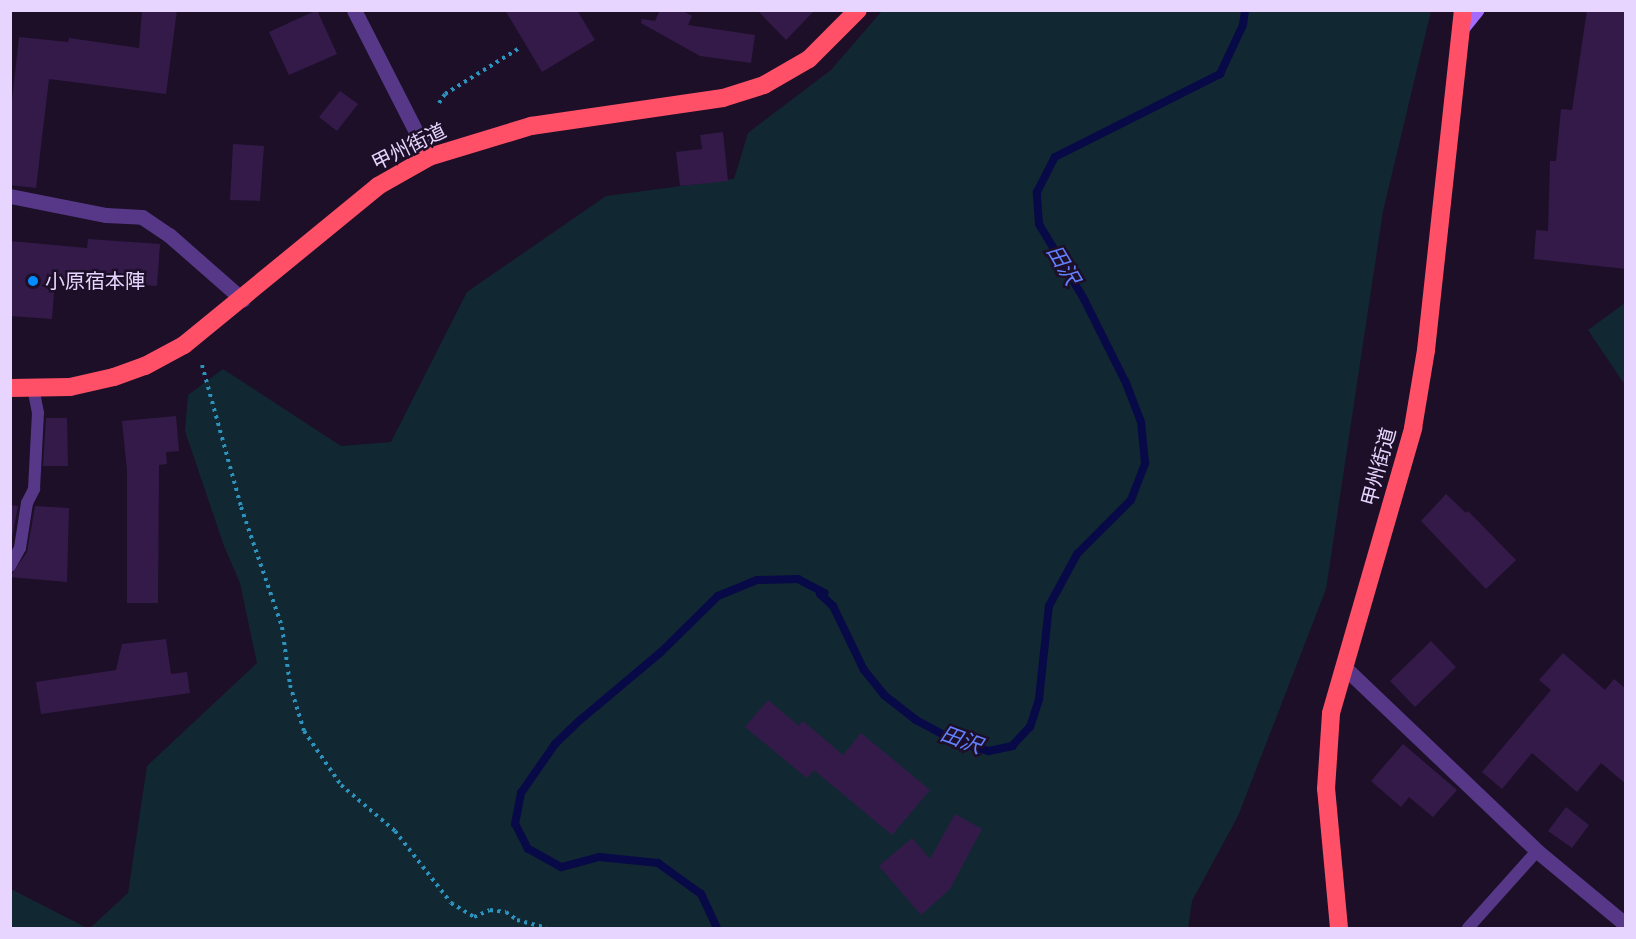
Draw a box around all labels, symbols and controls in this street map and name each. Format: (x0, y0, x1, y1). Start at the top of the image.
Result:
street label: 甲州街道 (368, 119, 450, 175)
water label: 田沢 (1041, 241, 1085, 289)
place label: 小原宿本陣 (45, 269, 145, 293)
marker: 小原宿本陣 (26, 274, 40, 288)
street label: 甲州街道 (1357, 425, 1401, 509)
water label: 田沢 (937, 721, 985, 759)

